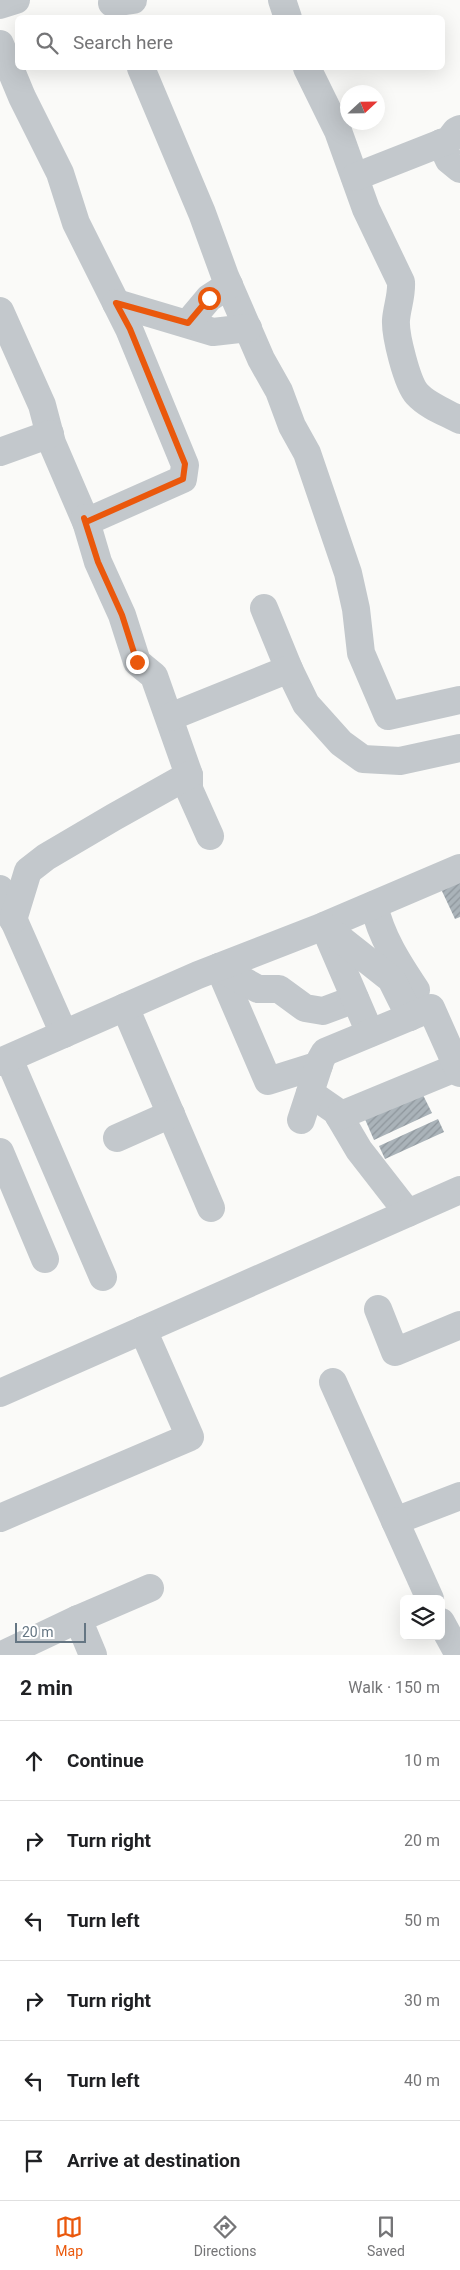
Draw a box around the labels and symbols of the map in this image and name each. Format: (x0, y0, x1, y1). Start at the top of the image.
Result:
north arrow (340, 85, 385, 130)
route start (198, 287, 221, 310)
route end (126, 651, 149, 674)
scale bar (15, 1620, 86, 1643)

